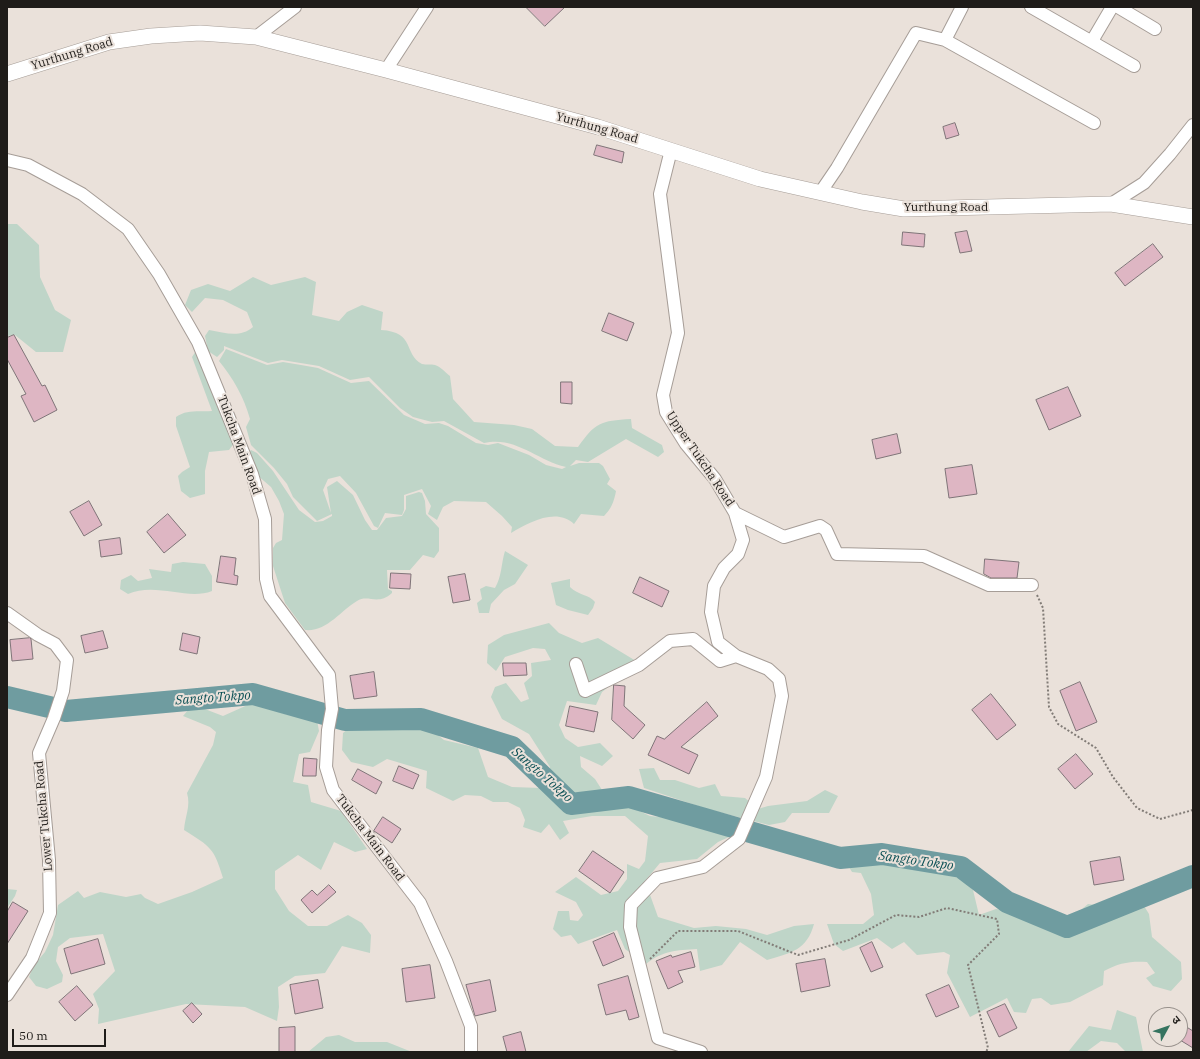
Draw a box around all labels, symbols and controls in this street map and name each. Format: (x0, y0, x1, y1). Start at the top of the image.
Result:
street label: Yurthung Road (29, 35, 115, 73)
street label: Yurthung Road (554, 109, 640, 147)
street label: Yurthung Road (904, 201, 988, 215)
street label: Tukcha Main Road (214, 393, 264, 497)
street label: Upper Tukcha Road (663, 409, 737, 509)
water label: Sangto Tokpo (175, 688, 251, 708)
water label: Sangto Tokpo (508, 744, 576, 806)
street label: Lower Tukcha Road (32, 760, 56, 872)
street label: Tukcha Main Road (333, 792, 407, 884)
water label: Sangto Tokpo (877, 848, 955, 874)
north arrow (1148, 1007, 1188, 1047)
text: उ (1169, 1013, 1184, 1027)
scale bar (14, 1021, 108, 1047)
text: 50 m (19, 1028, 48, 1043)

